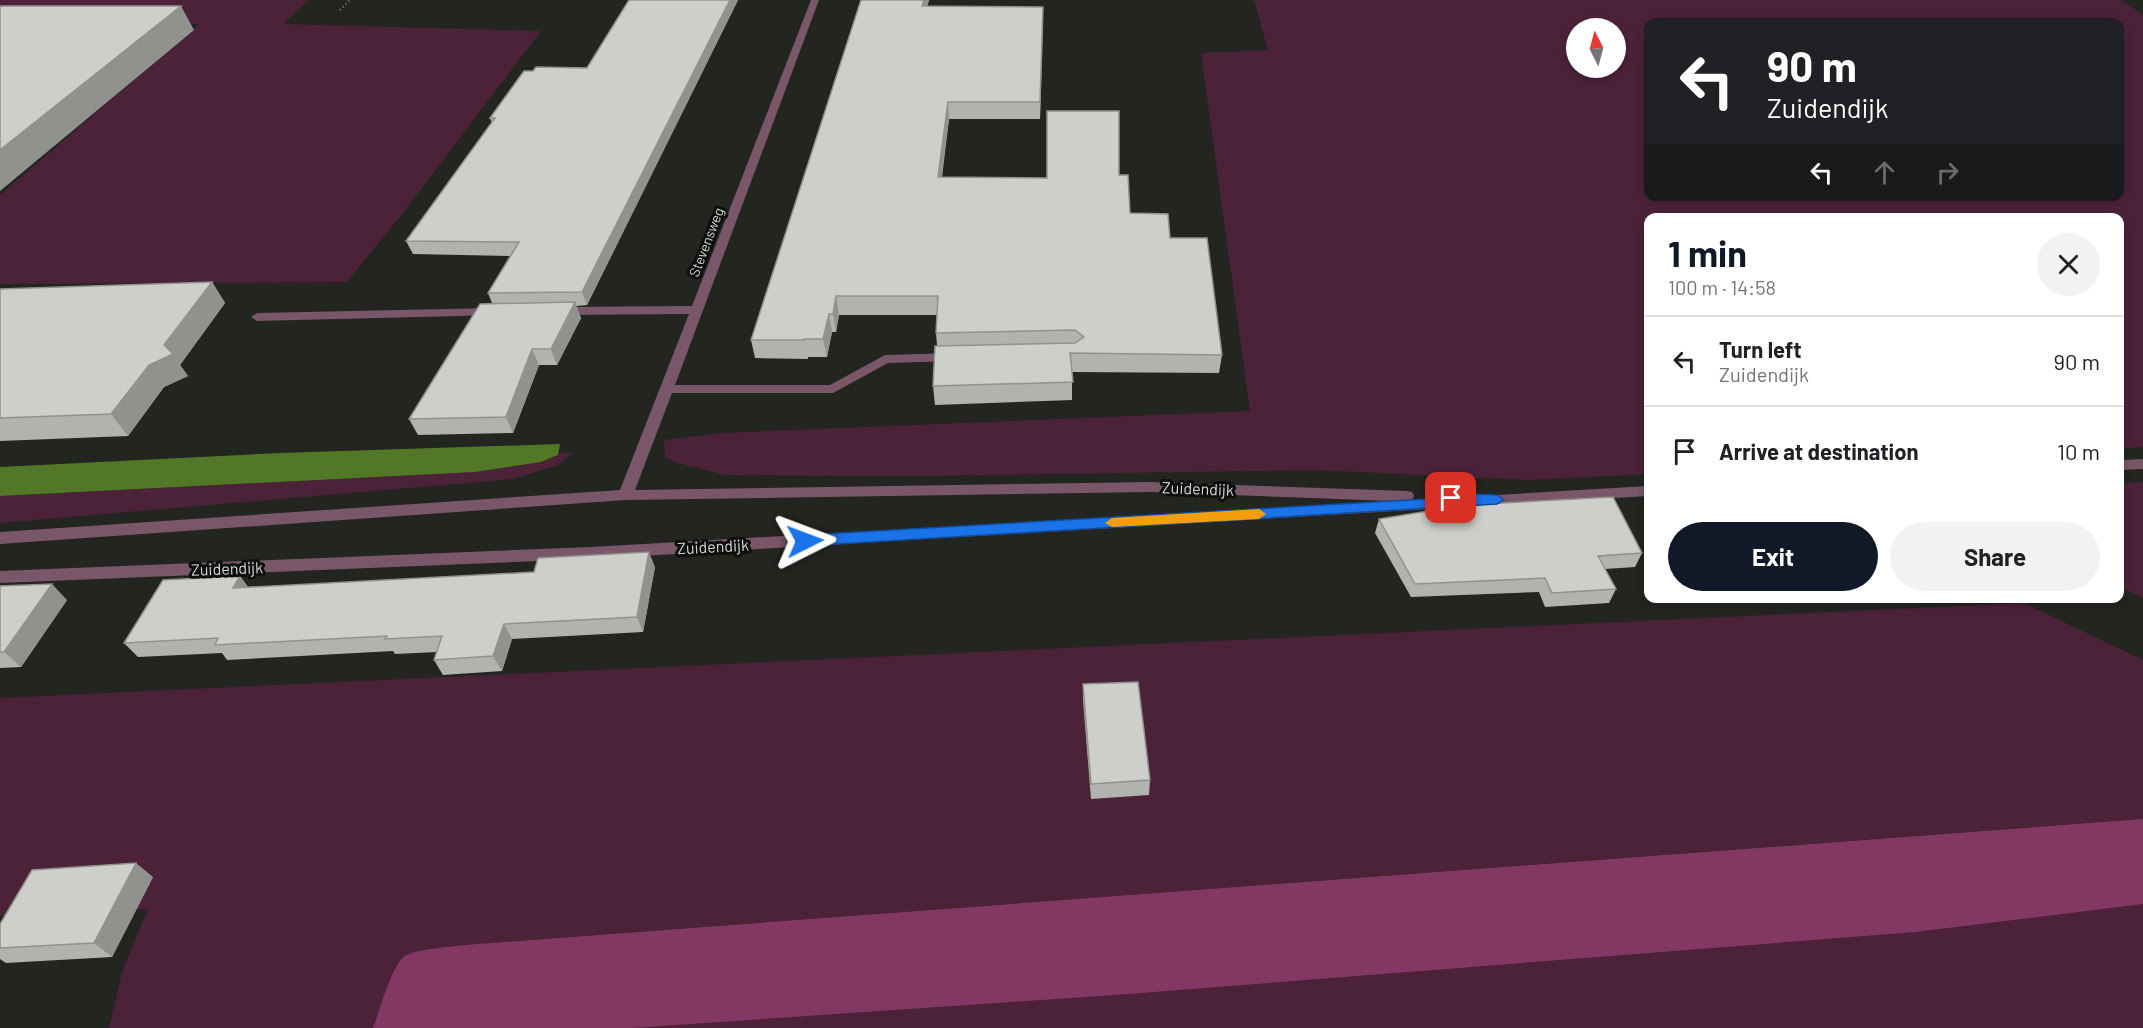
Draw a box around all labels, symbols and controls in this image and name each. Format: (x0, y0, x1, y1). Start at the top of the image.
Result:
north arrow (1566, 18, 1626, 78)
map controls (1566, 18, 1626, 78)
text: 90 m (1767, 40, 1857, 90)
icon: left (1668, 42, 1746, 120)
text: Zuidendijk (1767, 91, 1888, 123)
icon: left (1805, 156, 1838, 189)
icon: ahead (1868, 156, 1901, 189)
icon: right (1931, 156, 1964, 189)
street label: Stevensweg (685, 205, 727, 279)
text: 1 min (1668, 231, 1747, 274)
button: close (2037, 233, 2100, 296)
text: 100 m · 14:58 (1668, 275, 1776, 299)
text: Turn left (1719, 336, 1802, 362)
icon: left (1668, 345, 1701, 378)
text: 90 m (2054, 348, 2100, 374)
text: Zuidendijk (1719, 362, 1809, 386)
icon: arrive (1668, 435, 1701, 468)
text: Arrive at destination (1719, 438, 1918, 464)
text: 10 m (2057, 438, 2100, 464)
pin (1425, 472, 1476, 523)
street label: Zuidendijk (1162, 477, 1234, 499)
icon: arrive (1434, 481, 1467, 514)
position arrow (773, 509, 837, 573)
button: Exit (1668, 522, 1878, 591)
button: Share (1890, 522, 2100, 591)
street label: Zuidendijk (677, 535, 749, 557)
street label: Zuidendijk (191, 557, 263, 579)

